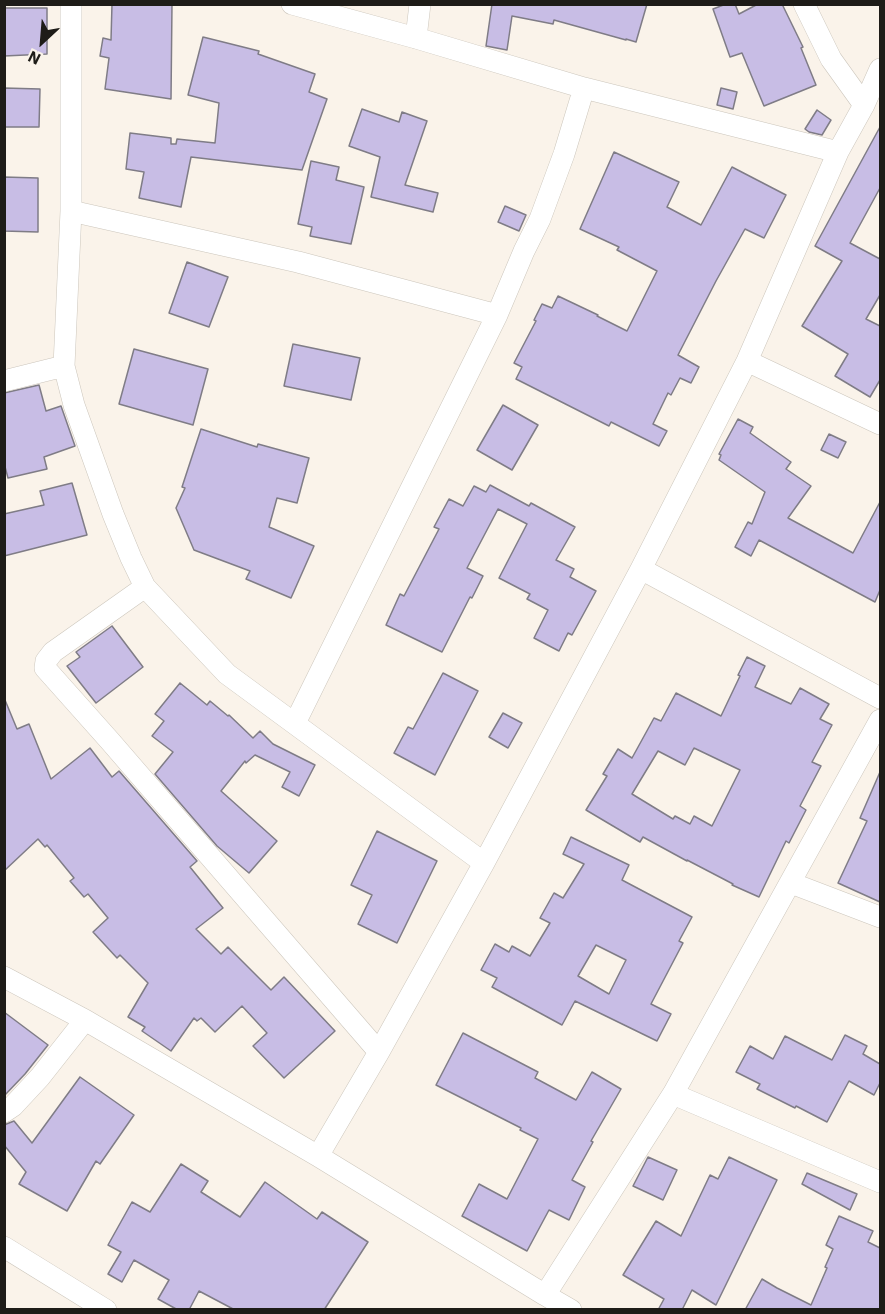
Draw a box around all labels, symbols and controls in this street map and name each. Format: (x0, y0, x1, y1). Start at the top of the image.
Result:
north arrow (12, 12, 72, 72)
text: N (25, 47, 44, 70)

